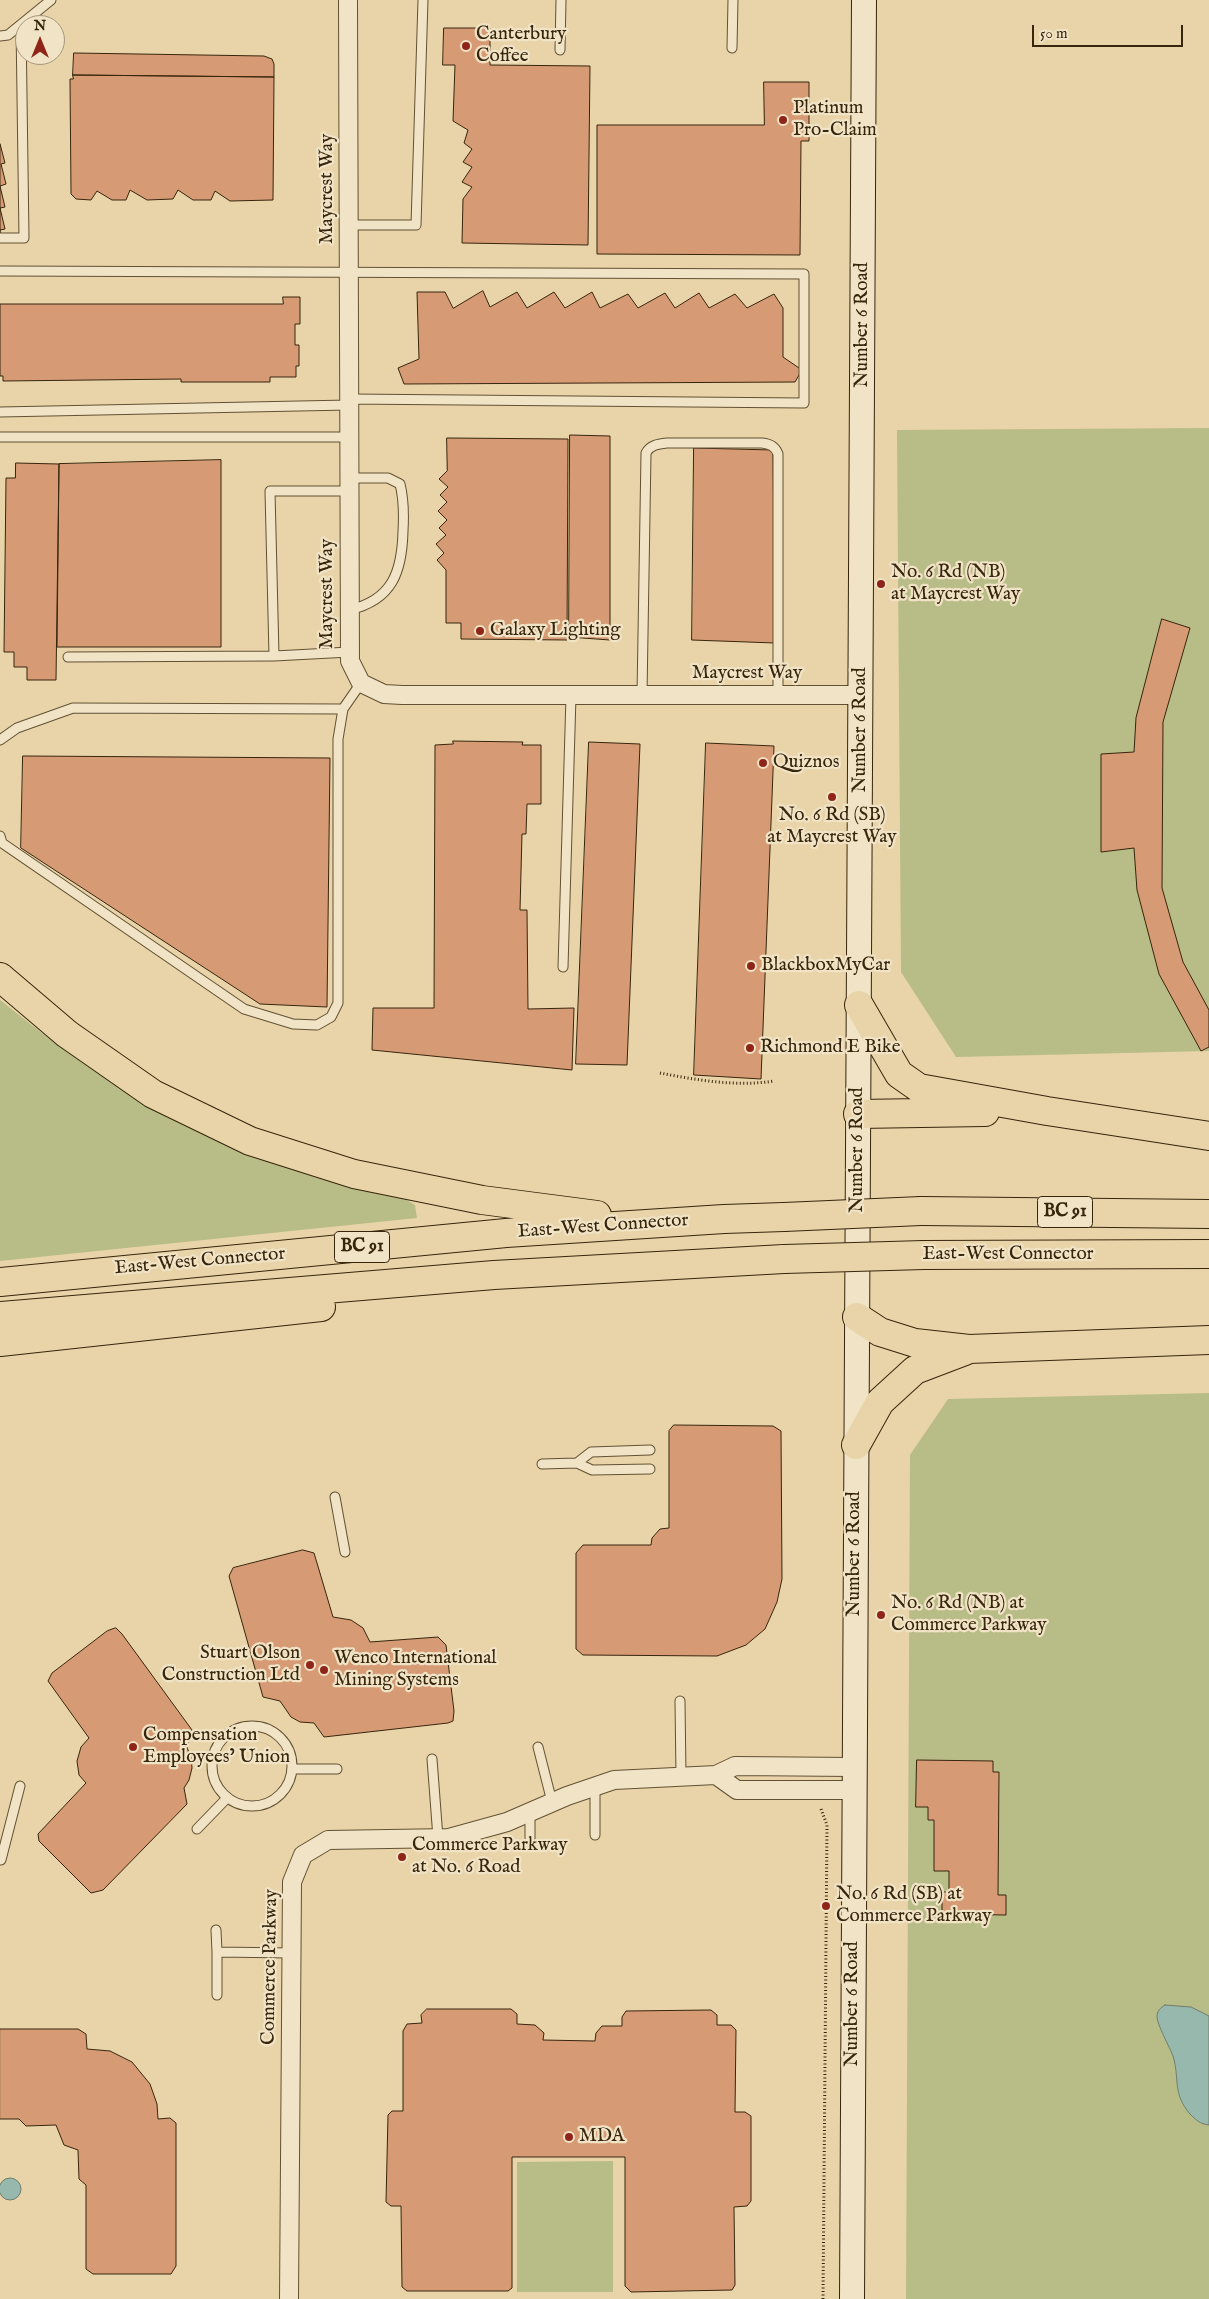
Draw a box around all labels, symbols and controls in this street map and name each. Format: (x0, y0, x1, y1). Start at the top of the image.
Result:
north arrow (15, 15, 65, 65)
scale bar (1034, 15, 1185, 47)
text: N (34, 17, 46, 35)
place label: Canterbury Coffee (476, 24, 566, 68)
text: 50 m (1040, 24, 1068, 43)
marker: Canterbury Coffee (460, 40, 472, 52)
place label: Platinum Pro-Claim (793, 98, 877, 142)
marker: Platinum Pro-Claim (777, 114, 789, 126)
street label: Maycrest Way (317, 134, 339, 244)
street label: Number 6 Road (852, 262, 874, 388)
street label: Maycrest Way (317, 539, 339, 649)
place label: No. 6 Rd (NB) at Maycrest Way (891, 562, 1020, 606)
marker: No. 6 Rd (NB) at Maycrest Way (875, 578, 887, 590)
place label: Galaxy Lighting (490, 620, 620, 642)
marker: Galaxy Lighting (474, 625, 486, 637)
street label: Maycrest Way (692, 663, 802, 685)
street label: Number 6 Road (850, 667, 872, 793)
place label: Quiznos (773, 752, 839, 774)
marker: Quiznos (757, 757, 769, 769)
marker: No. 6 Rd (SB) at Maycrest Way (826, 791, 838, 803)
place label: No. 6 Rd (SB) at Maycrest Way (767, 805, 897, 849)
place label: BlackboxMyCar (761, 955, 890, 977)
marker: BlackboxMyCar (745, 960, 757, 972)
place label: Richmond E Bike (760, 1037, 901, 1059)
marker: Richmond E Bike (744, 1042, 756, 1054)
street label: Number 6 Road (847, 1087, 869, 1213)
road number: BC 91 (1038, 1196, 1092, 1228)
street label: East-West Connector (517, 1210, 689, 1244)
road number: BC 91 (334, 1232, 390, 1262)
street label: East-West Connector (114, 1243, 286, 1281)
street label: East-West Connector (922, 1244, 1094, 1266)
street label: Number 6 Road (844, 1491, 866, 1617)
place label: No. 6 Rd (NB) at Commerce Parkway (891, 1593, 1047, 1637)
marker: No. 6 Rd (NB) at Commerce Parkway (875, 1609, 887, 1621)
place label: Stuart Olson Construction Ltd (162, 1643, 300, 1687)
place label: Wenco International Mining Systems (334, 1648, 497, 1692)
marker: Stuart Olson Construction Ltd (304, 1659, 316, 1671)
marker: Wenco International Mining Systems (318, 1664, 330, 1676)
place label: Compensation Employees’ Union (143, 1725, 290, 1769)
marker: Compensation Employees’ Union (127, 1741, 139, 1753)
place label: Commerce Parkway at No. 6 Road (412, 1835, 568, 1879)
marker: Commerce Parkway at No. 6 Road (396, 1851, 408, 1863)
place label: No. 6 Rd (SB) at Commerce Parkway (836, 1884, 992, 1928)
street label: Commerce Parkway (258, 1889, 284, 2045)
marker: No. 6 Rd (SB) at Commerce Parkway (820, 1900, 832, 1912)
street label: Number 6 Road (842, 1941, 864, 2067)
place label: MDA (579, 2126, 625, 2148)
marker: MDA (563, 2131, 575, 2143)

